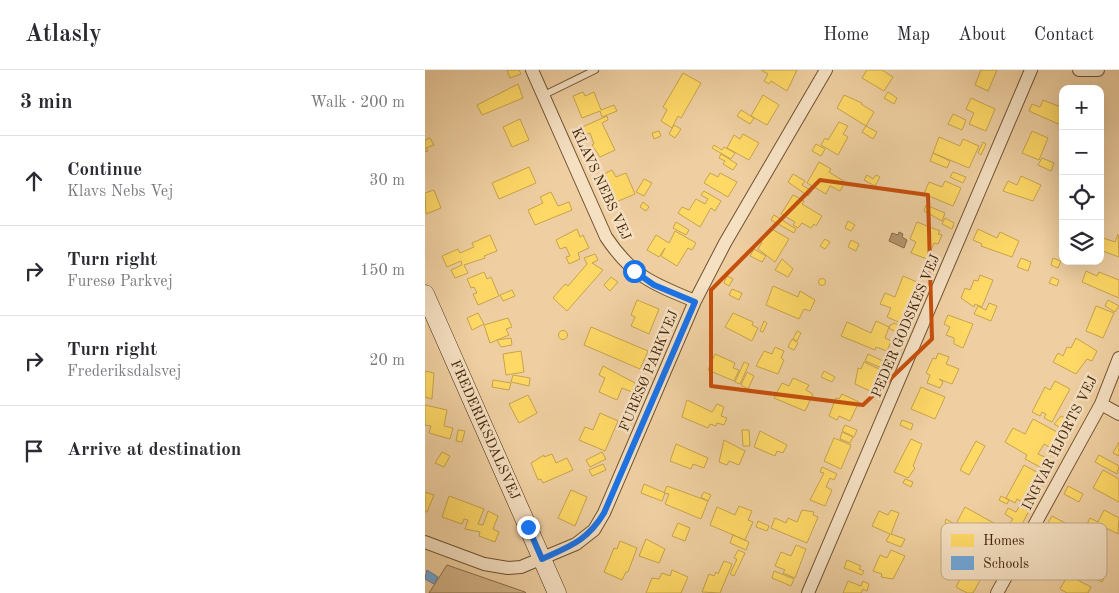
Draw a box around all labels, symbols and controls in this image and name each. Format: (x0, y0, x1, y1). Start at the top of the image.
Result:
text: Atlasly (25, 23, 102, 47)
text: Home (823, 26, 869, 44)
text: Map (897, 26, 930, 44)
text: About (958, 26, 1006, 44)
text: Contact (1034, 26, 1094, 44)
map controls (1059, 85, 1104, 265)
button: + (1059, 85, 1104, 130)
text: 3 min (20, 92, 73, 113)
text: Walk · 200 m (310, 95, 405, 111)
street label: KLAVS NEBS VEJ (569, 126, 633, 243)
button: − (1059, 130, 1104, 175)
text: Continue (67, 161, 142, 180)
icon: ahead (20, 167, 48, 195)
text: 30 m (369, 173, 405, 189)
button: locate (1059, 175, 1104, 220)
text: Klavs Nebs Vej (67, 184, 173, 200)
button: layers (1059, 220, 1104, 265)
text: Turn right (67, 251, 157, 270)
street label: PEDER GODSKES VEJ (869, 252, 943, 400)
icon: right (20, 257, 48, 285)
route start (623, 260, 646, 283)
text: 150 m (360, 263, 405, 279)
text: Furesø Parkvej (67, 274, 173, 290)
street label: FURESØ PARKVEJ (617, 308, 681, 434)
text: Turn right (67, 341, 157, 360)
icon: right (20, 347, 48, 375)
text: 20 m (369, 353, 405, 369)
street label: FREDERIKSDALSVEJ (448, 358, 522, 502)
text: Frederiksdalsvej (67, 364, 181, 380)
street label: INGVAR HJORTS VEJ (1020, 373, 1100, 512)
icon: arrive (20, 437, 48, 465)
text: Arrive at destination (67, 441, 241, 460)
route end (517, 516, 540, 539)
legend (941, 523, 1107, 580)
text: Homes (983, 534, 1025, 548)
text: Schools (983, 557, 1029, 571)

